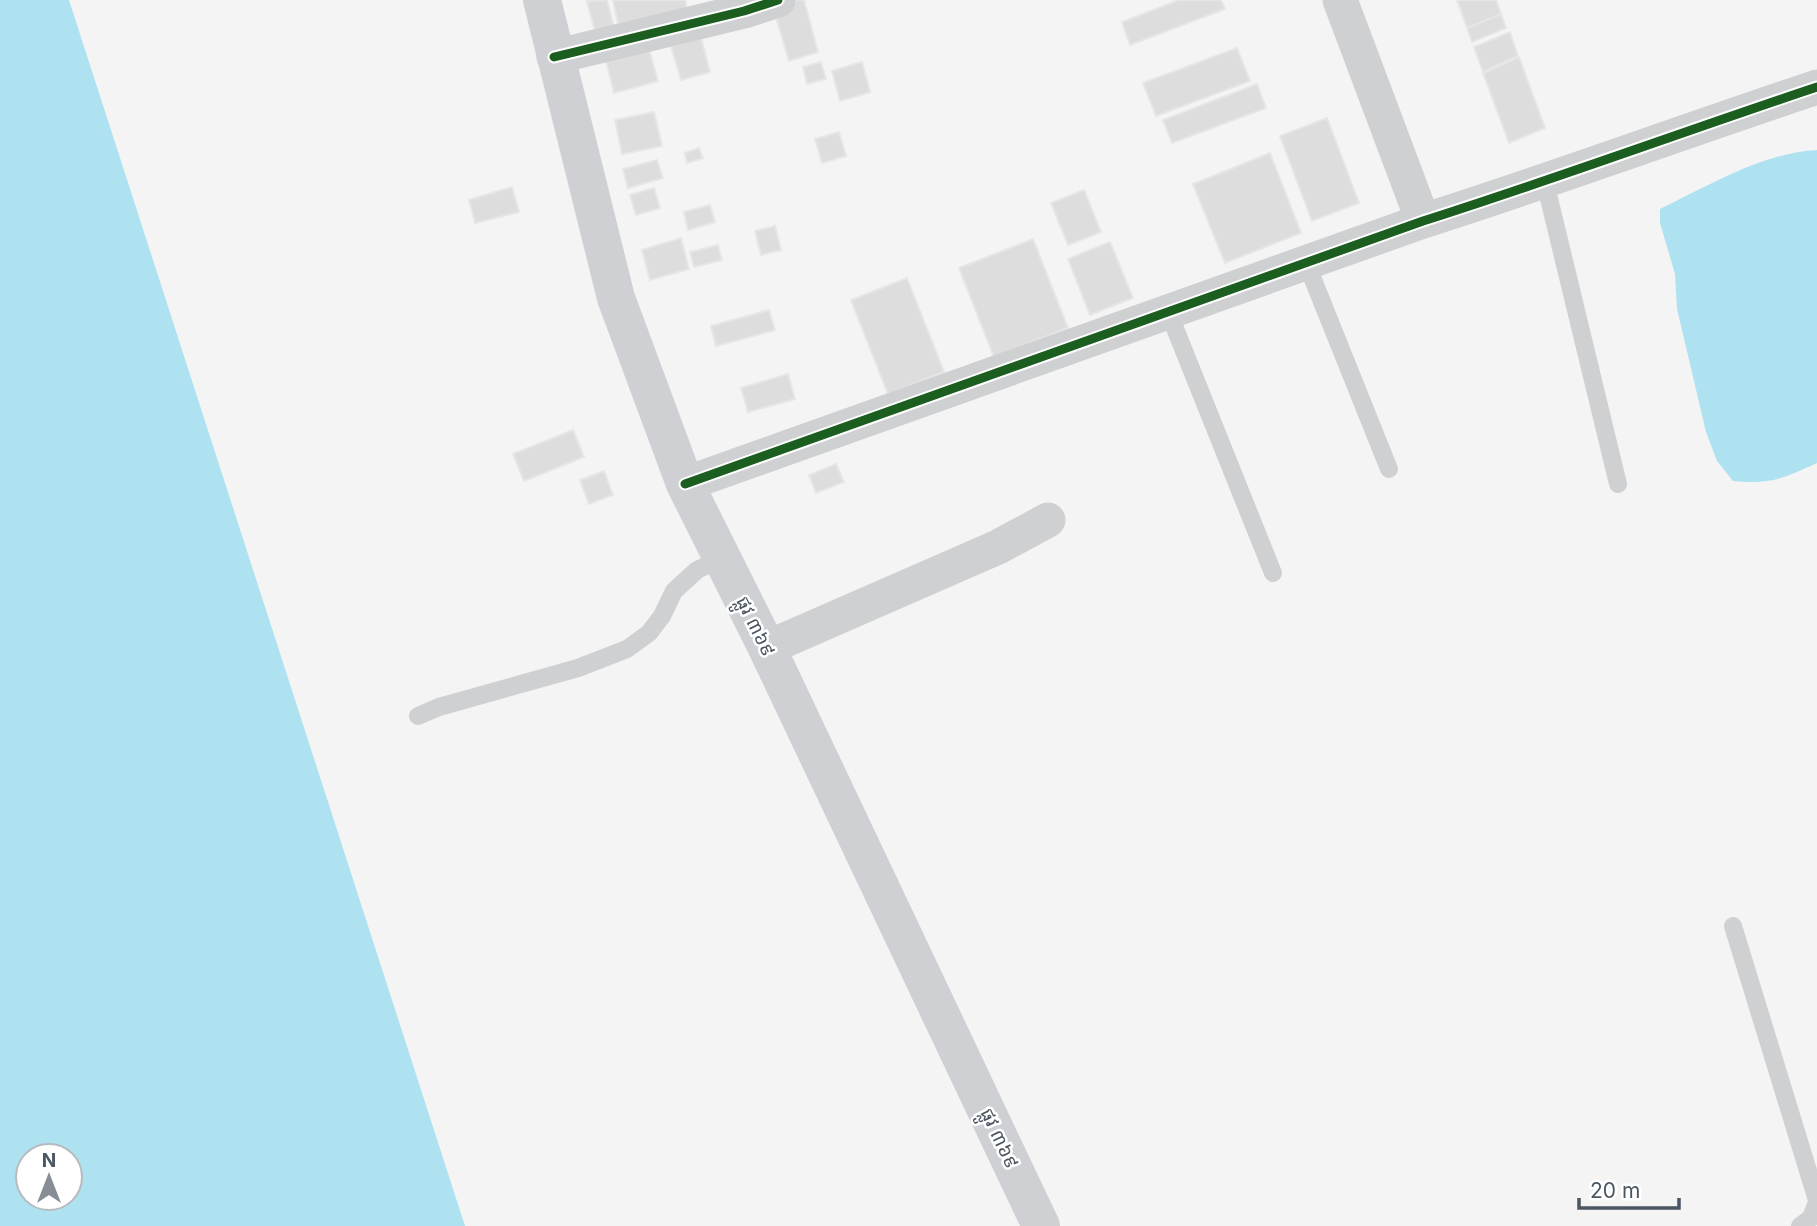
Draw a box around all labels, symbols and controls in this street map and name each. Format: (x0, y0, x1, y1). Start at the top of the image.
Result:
street label: ផ្លូវ ៣៦៩ (726, 592, 780, 663)
street label: ផ្លូវ ៣៦៩ (970, 1104, 1024, 1174)
north arrow (14, 1142, 84, 1212)
text: N (42, 1149, 56, 1172)
scale bar (1579, 1166, 1679, 1210)
text: 20 m (1590, 1178, 1640, 1203)

